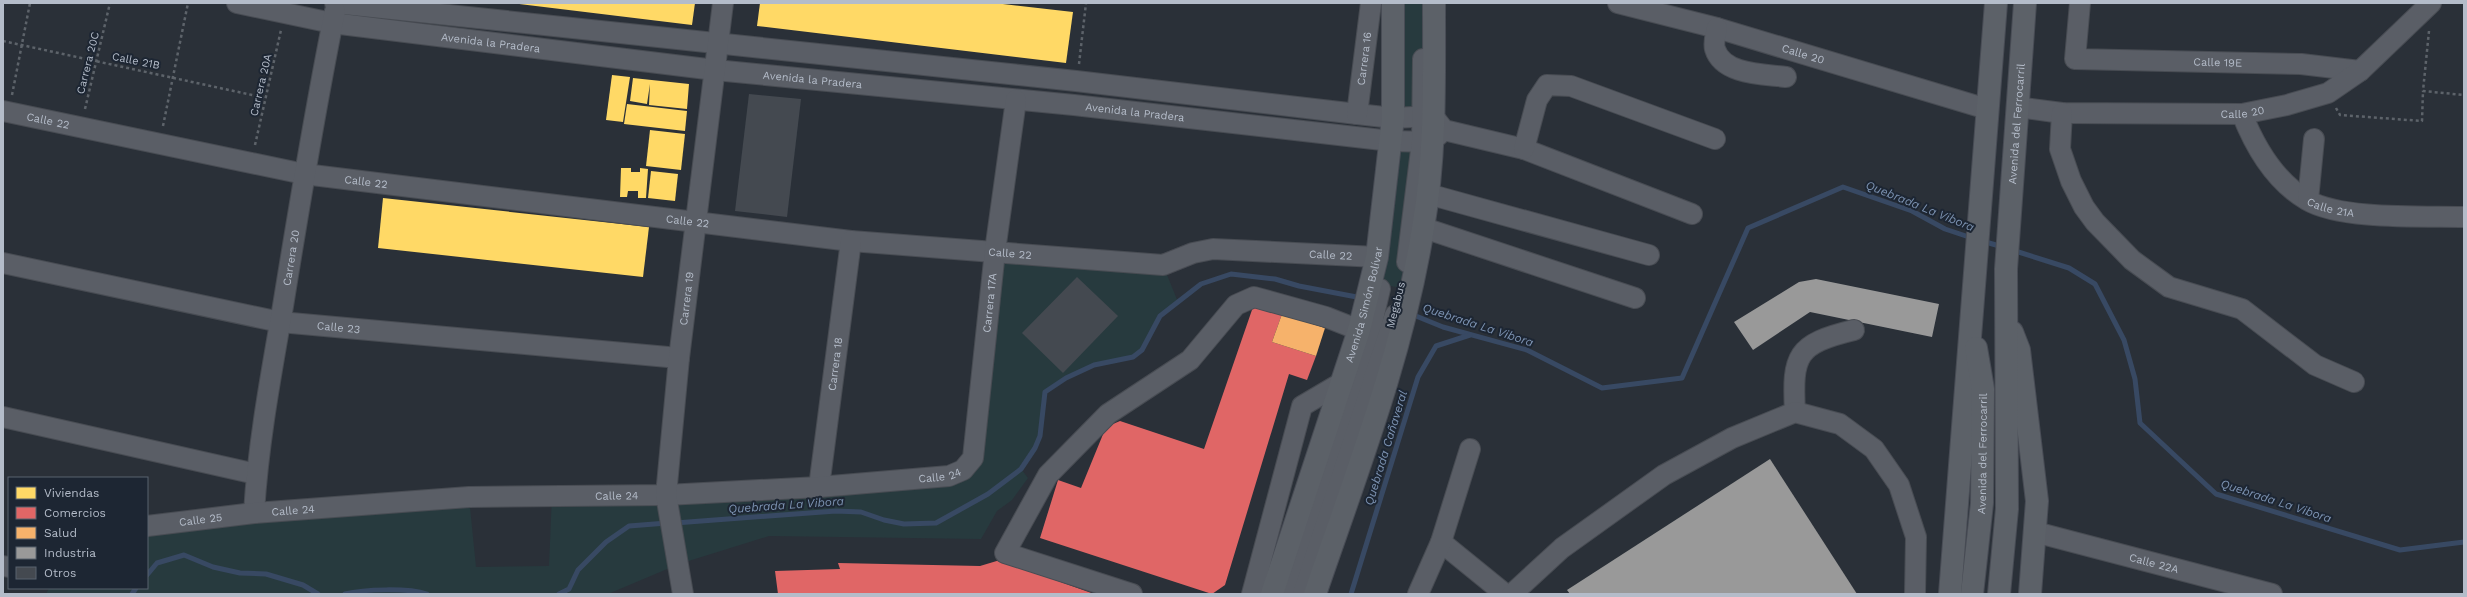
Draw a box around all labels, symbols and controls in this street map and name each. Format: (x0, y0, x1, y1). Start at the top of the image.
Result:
street label: Carrera 20C (74, 30, 102, 96)
street label: Avenida la Pradera (440, 30, 541, 55)
street label: Carrera 16 (1354, 31, 1374, 86)
street label: Calle 20 (1780, 41, 1826, 66)
street label: Calle 21B (111, 50, 161, 72)
street label: Carrera 20A (248, 53, 274, 117)
street label: Calle 19E (2193, 55, 2242, 69)
street label: Avenida del Ferrocarril (2006, 62, 2027, 185)
street label: Avenida la Pradera (762, 68, 863, 91)
street label: Avenida la Pradera (1085, 100, 1185, 124)
street label: Calle 20 (2221, 103, 2266, 121)
street label: Calle 22 (25, 110, 71, 131)
street label: Calle 22 (344, 172, 388, 191)
water label: Quebrada La Vibora (1864, 178, 1977, 234)
street label: Calle 21A (2305, 195, 2355, 220)
street label: Calle 22 (665, 212, 710, 230)
street label: Carrera 20 (280, 229, 302, 287)
street label: Calle 22 (988, 245, 1032, 261)
street label: Avenida Simón Bolívar (1342, 245, 1385, 364)
street label: Calle 22 (1309, 247, 1353, 262)
street label: Carrera 19 (677, 271, 696, 326)
street label: Carrera 17A (980, 272, 999, 333)
street label: Megabus (1384, 280, 1408, 329)
water label: Quebrada La Vibora (1421, 300, 1536, 350)
street label: Calle 23 (316, 319, 361, 336)
street label: Carrera 18 (825, 336, 845, 392)
water label: Quebrada Cañaveral (1362, 388, 1410, 507)
street label: Avenida del Ferrocarril (1974, 392, 1989, 515)
street label: Calle 24 (918, 465, 963, 485)
water label: Quebrada La Vibora (2219, 476, 2334, 526)
legend (8, 477, 148, 589)
text: Viviendas (44, 486, 99, 500)
street label: Calle 24 (595, 489, 639, 502)
water label: Quebrada La Vibora (728, 494, 845, 516)
street label: Calle 24 (271, 502, 316, 518)
text: Comercios (44, 506, 106, 520)
street label: Calle 25 (178, 510, 223, 529)
text: Salud (44, 526, 77, 540)
text: Industria (44, 546, 96, 560)
street label: Calle 22A (2128, 550, 2180, 576)
text: Otros (44, 566, 76, 580)

